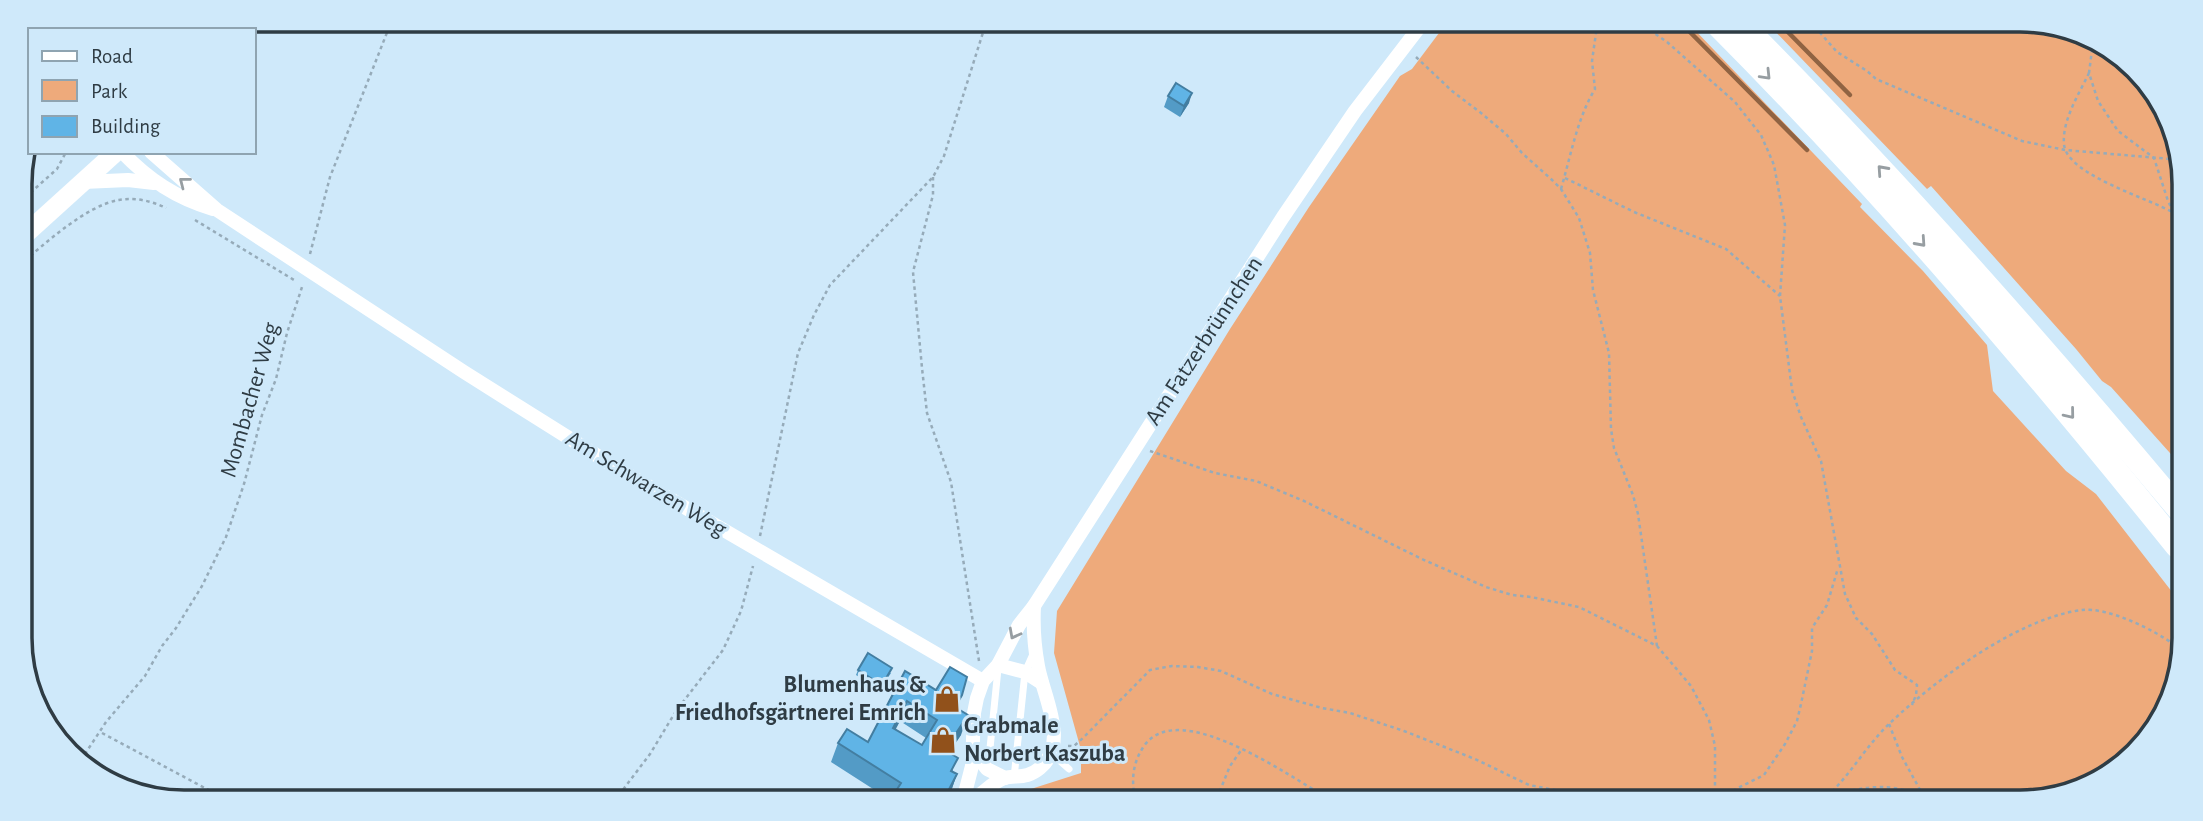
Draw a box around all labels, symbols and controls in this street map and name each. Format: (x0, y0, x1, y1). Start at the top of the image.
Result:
legend (28, 28, 256, 154)
text: Road (91, 46, 133, 67)
one-way arrow (1758, 67, 1771, 80)
text: Park (91, 81, 128, 102)
text: Building (91, 116, 161, 137)
one-way arrow (1878, 166, 1890, 179)
one-way arrow (179, 177, 192, 190)
one-way arrow (1913, 233, 1926, 246)
street label: Am Fatzerbrünnchen (1141, 253, 1267, 429)
street label: Mombacher Weg (216, 319, 284, 480)
one-way arrow (2062, 406, 2074, 419)
street label: Am Schwarzen Weg (561, 427, 731, 542)
one-way arrow (1009, 627, 1023, 639)
place label: Blumenhaus & Friedhofsgärtnerei Emrich (675, 673, 926, 725)
shop icon: Blumenhaus & Friedhofsgärtnerei Emrich (932, 684, 962, 714)
place label: Grabmale Norbert Kaszuba (964, 714, 1125, 766)
shop icon: Grabmale Norbert Kaszuba (928, 725, 958, 755)

